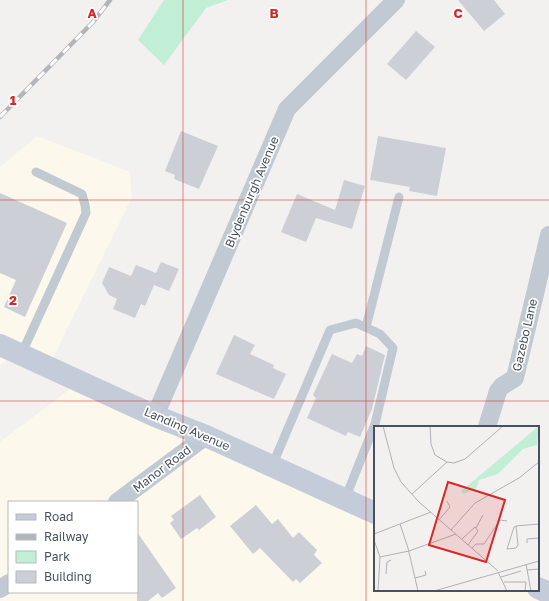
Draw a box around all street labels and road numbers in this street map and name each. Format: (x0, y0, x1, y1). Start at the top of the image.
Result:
street label: Blydenburgh Avenue (221, 134, 282, 250)
street label: Gazebo Lane (509, 297, 540, 373)
street label: Landing Avenue (142, 404, 232, 453)
street label: Manor Road (130, 442, 194, 495)

